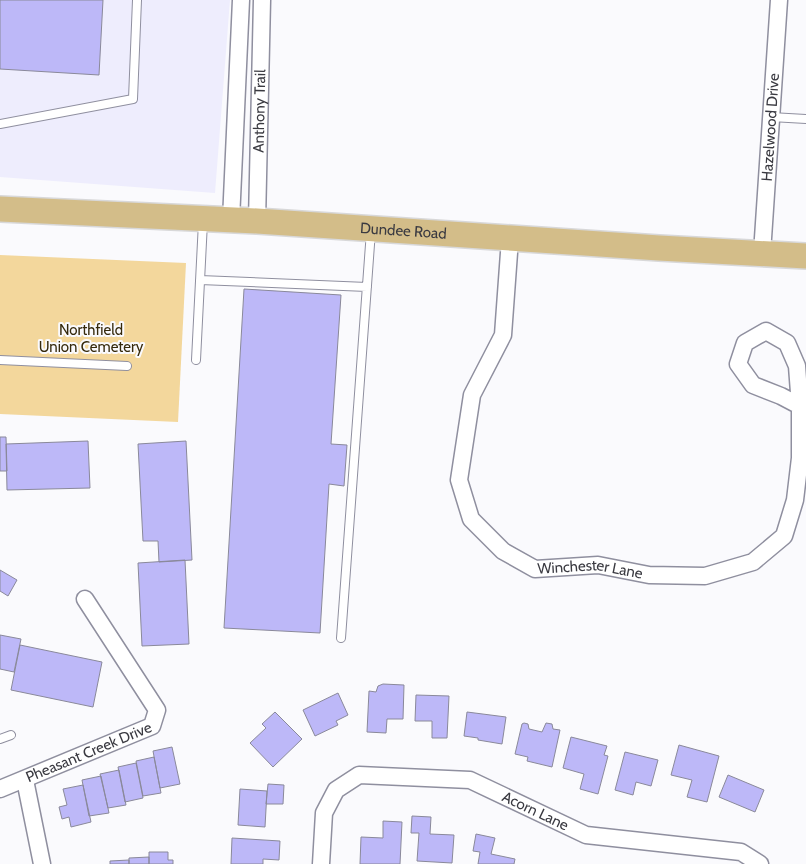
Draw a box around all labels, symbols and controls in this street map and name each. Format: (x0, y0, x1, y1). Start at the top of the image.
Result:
street label: Anthony Trail (250, 69, 269, 153)
street label: Hazelwood Drive (758, 72, 783, 182)
street label: Dundee Road (360, 219, 447, 243)
park label: Northfield Union Cemetery (39, 321, 144, 356)
street label: Winchester Lane (537, 556, 645, 583)
street label: Pheasant Creek Drive (23, 718, 155, 786)
street label: Acorn Lane (499, 788, 572, 835)

